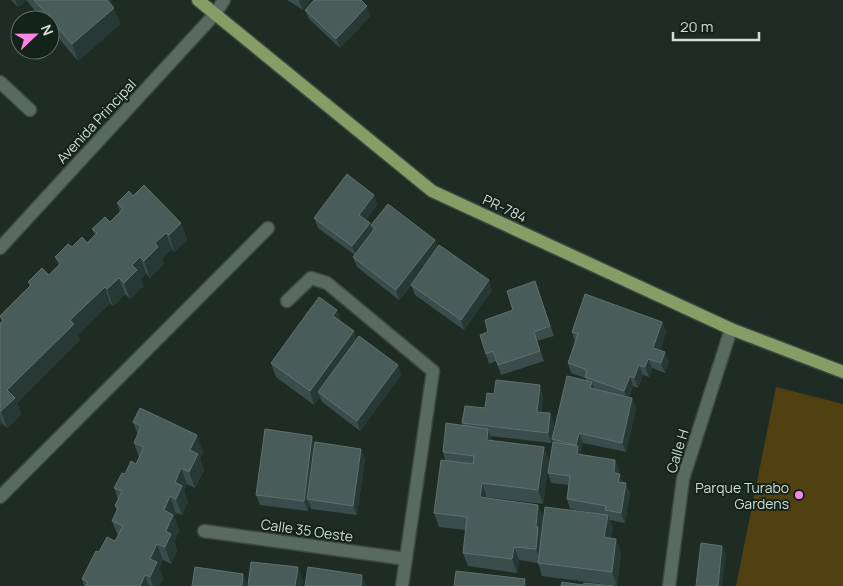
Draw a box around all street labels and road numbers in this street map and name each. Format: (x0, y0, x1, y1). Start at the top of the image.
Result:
street label: Avenida Principal (52, 75, 140, 167)
street label: PR-784 (480, 190, 530, 226)
street label: Calle H (661, 427, 693, 475)
street label: Calle 35 Oeste (260, 514, 354, 546)

